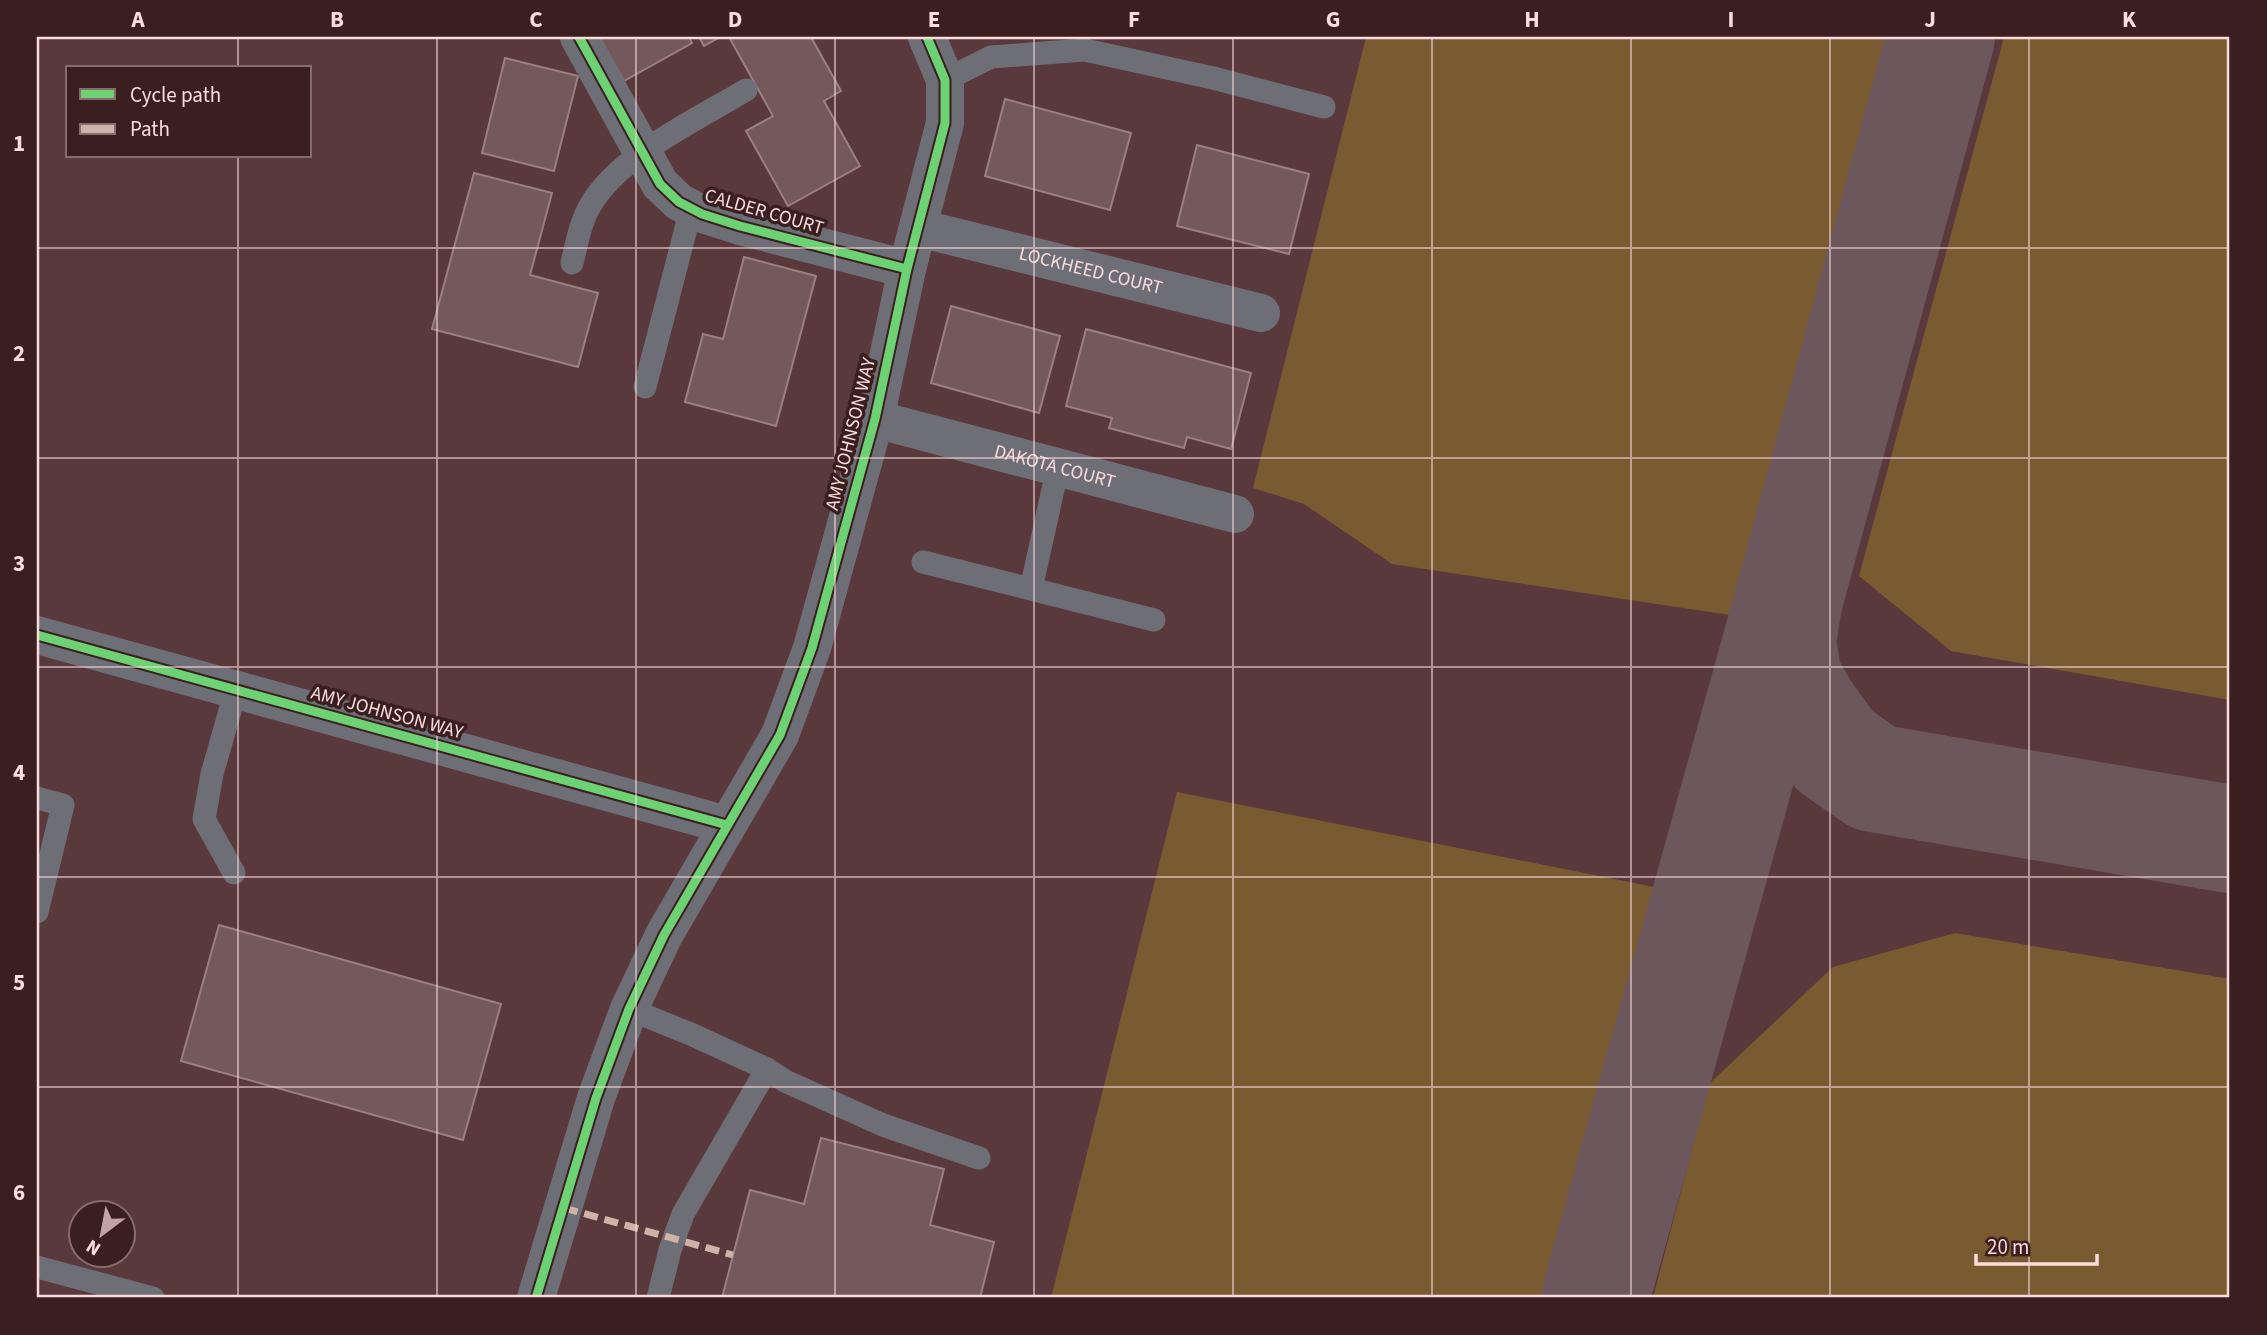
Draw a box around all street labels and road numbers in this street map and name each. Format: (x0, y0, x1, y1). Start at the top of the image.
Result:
street label: CALDER COURT (701, 182, 827, 242)
street label: LOCKHEED COURT (1016, 240, 1165, 302)
street label: AMY JOHNSON WAY (819, 354, 883, 513)
street label: DAKOTA COURT (991, 438, 1118, 495)
street label: AMY JOHNSON WAY (308, 680, 467, 747)

